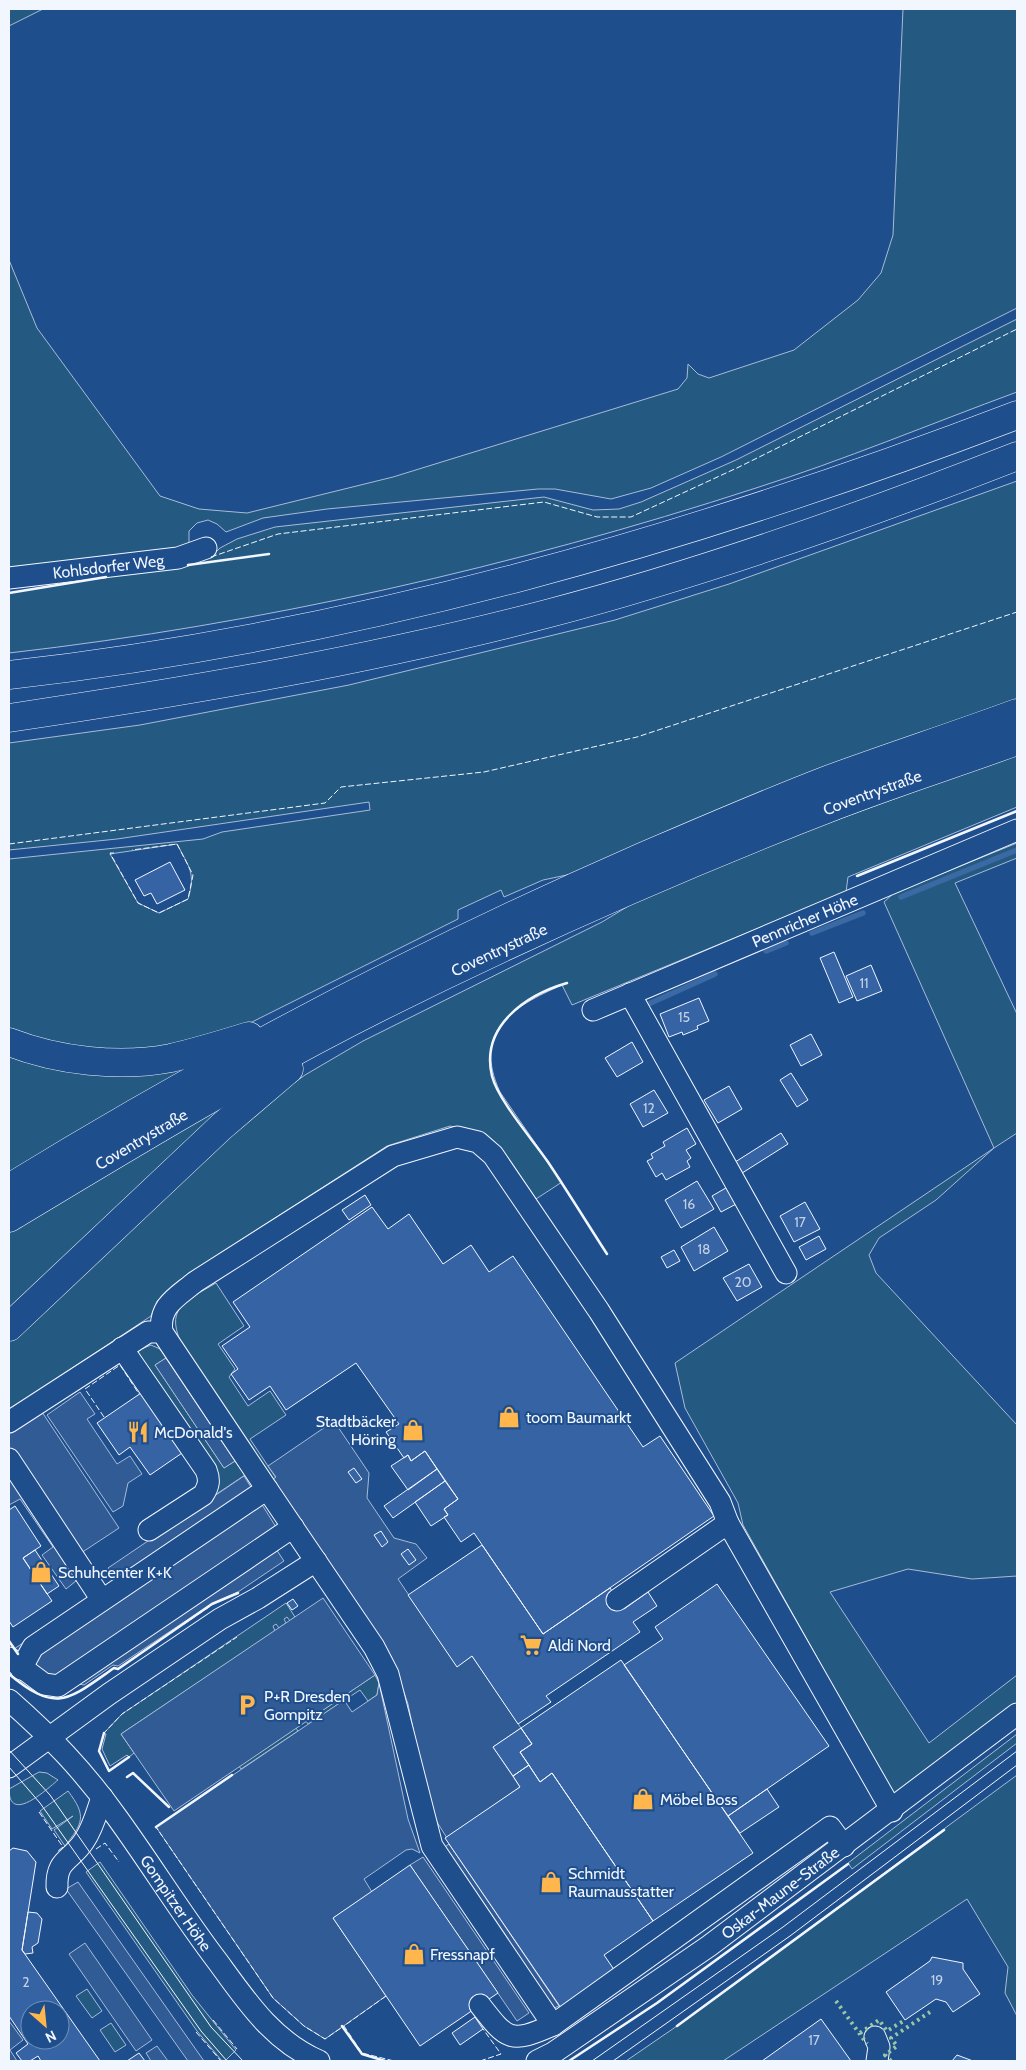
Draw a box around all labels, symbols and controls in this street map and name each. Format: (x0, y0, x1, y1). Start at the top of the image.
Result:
street label: Kohlsdorfer Weg (52, 550, 166, 582)
street label: Coventrystraße (820, 766, 924, 819)
street label: Pennricher Höhe (749, 889, 860, 951)
street label: Coventrystraße (448, 919, 550, 980)
house number: 11 (859, 974, 869, 992)
house number: 15 (678, 1008, 690, 1026)
house number: 12 (643, 1099, 655, 1117)
street label: Coventrystraße (92, 1104, 191, 1173)
house number: 16 (683, 1195, 695, 1213)
house number: 17 (794, 1213, 806, 1231)
house number: 18 (697, 1240, 711, 1258)
house number: 20 (734, 1273, 752, 1291)
shop icon: toom Baumarkt (496, 1404, 522, 1430)
place label: toom Baumarkt (526, 1408, 632, 1427)
place label: Stadtbäcker Höring (316, 1412, 397, 1449)
shop icon: Stadtbäcker Höring (400, 1417, 426, 1443)
restaurant icon: McDonald's (125, 1419, 151, 1445)
place label: McDonald's (154, 1423, 233, 1442)
shop icon: Schuhcenter K+K (28, 1559, 54, 1585)
place label: Schuhcenter K+K (58, 1563, 172, 1582)
supermarket icon: Aldi Nord (518, 1632, 544, 1658)
place label: Aldi Nord (548, 1636, 611, 1655)
place label: P+R Dresden Gompitz (264, 1687, 351, 1724)
parking icon: P+R Dresden Gompitz (234, 1692, 260, 1718)
shop icon: Möbel Boss (630, 1786, 656, 1812)
place label: Möbel Boss (660, 1790, 738, 1809)
street label: Oskar-Maune-Straße (717, 1842, 843, 1943)
street label: Gompitzer Höhe (137, 1851, 216, 1955)
place label: Schmidt Raumausstatter (568, 1864, 675, 1901)
shop icon: Schmidt Raumausstatter (538, 1869, 564, 1895)
shop icon: Fressnapf (401, 1941, 427, 1967)
place label: Fressnapf (430, 1945, 495, 1964)
house number: 19 (931, 1971, 943, 1989)
house number: 2 (22, 1973, 30, 1991)
north arrow (20, 2000, 70, 2050)
text: N (42, 2026, 59, 2047)
house number: 17 (808, 2031, 820, 2049)

